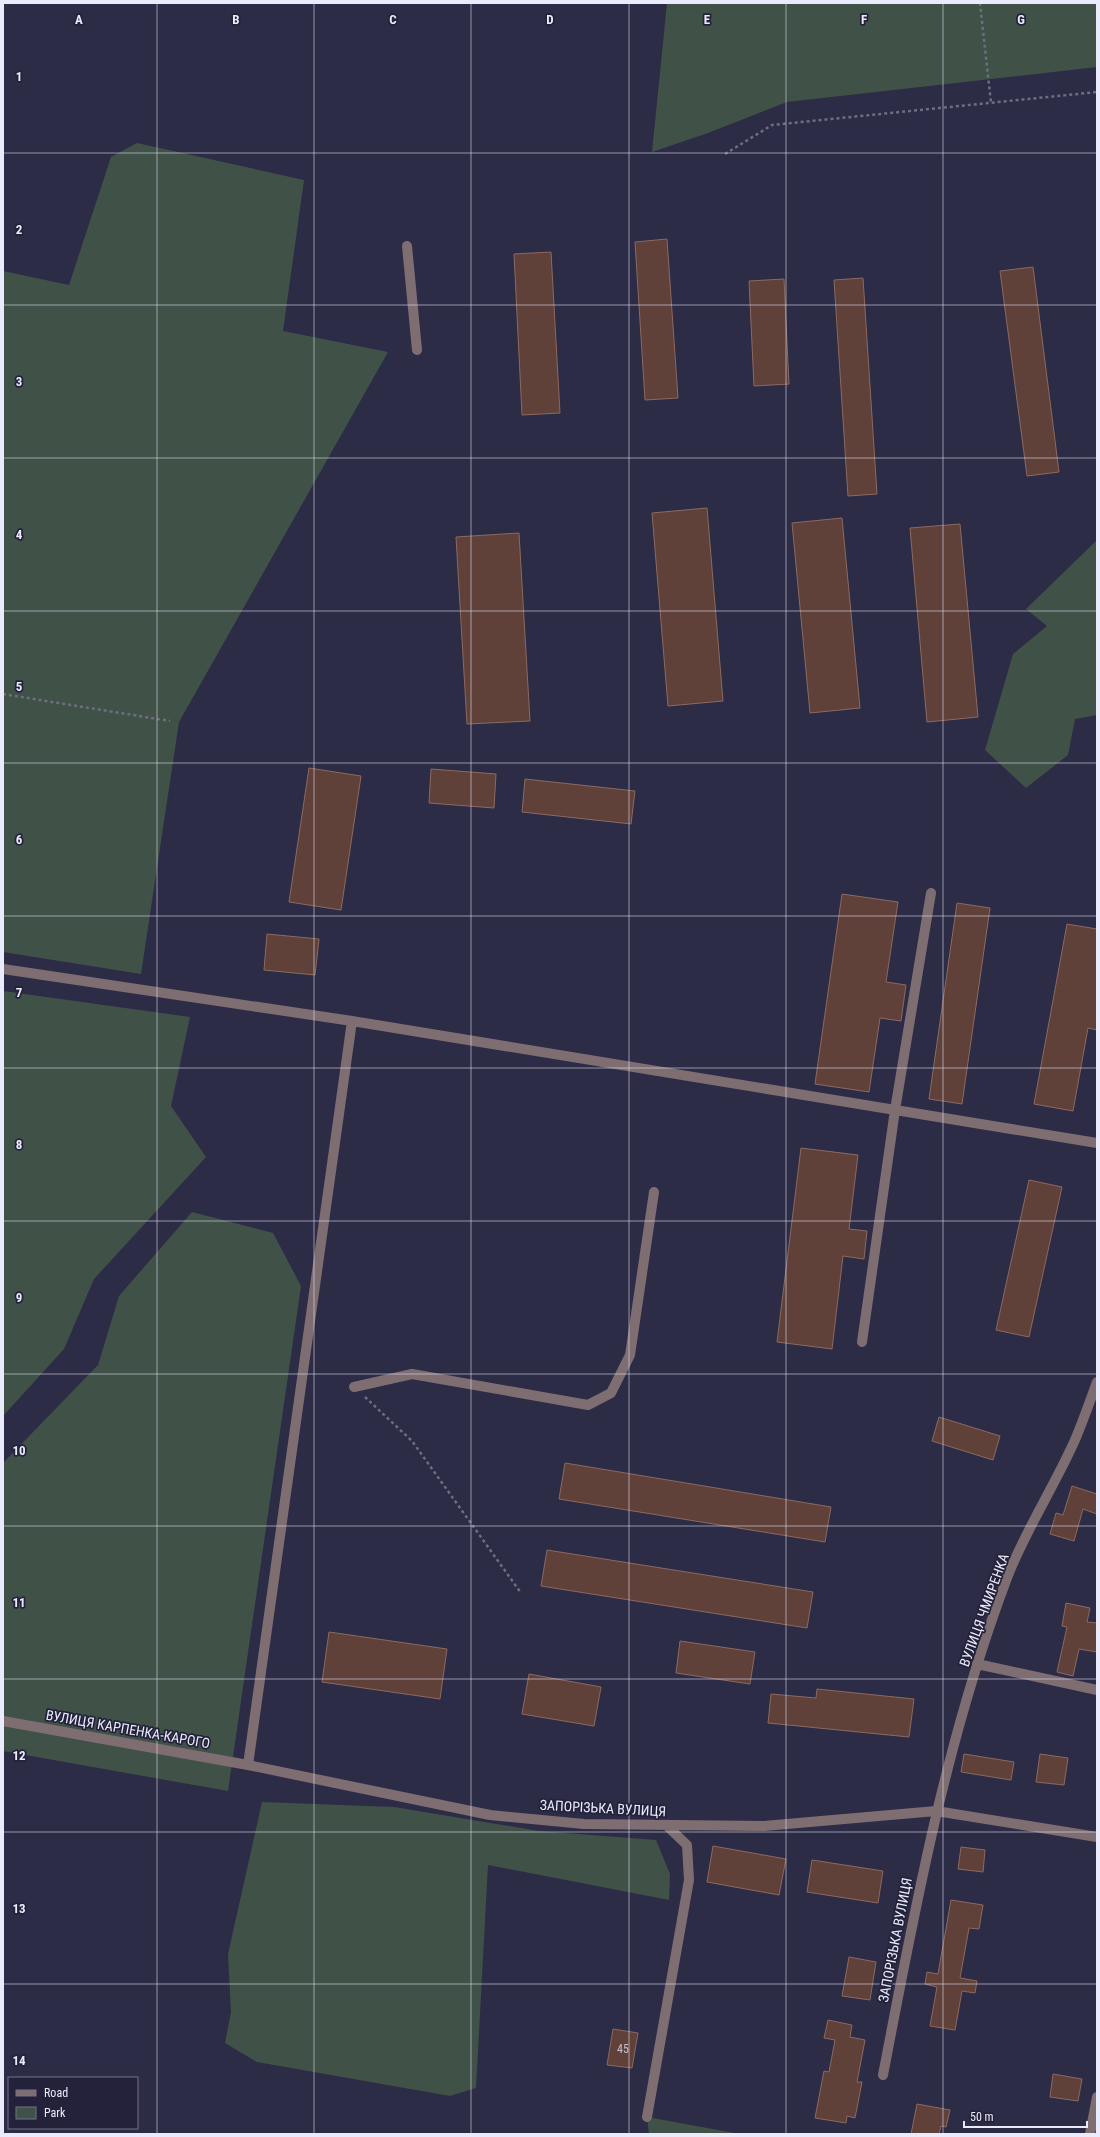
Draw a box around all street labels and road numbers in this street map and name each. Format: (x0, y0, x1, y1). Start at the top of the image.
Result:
street label: ВУЛИЦЯ ЧМИРЕНКА (956, 1551, 1012, 1669)
street label: ВУЛИЦЯ КАРПЕНКА-КАРОГО (45, 1707, 211, 1751)
street label: ЗАПОРІЗЬКА ВУЛИЦЯ (539, 1797, 667, 1819)
street label: ЗАПОРІЗЬКА ВУЛИЦЯ (875, 1876, 915, 2004)

